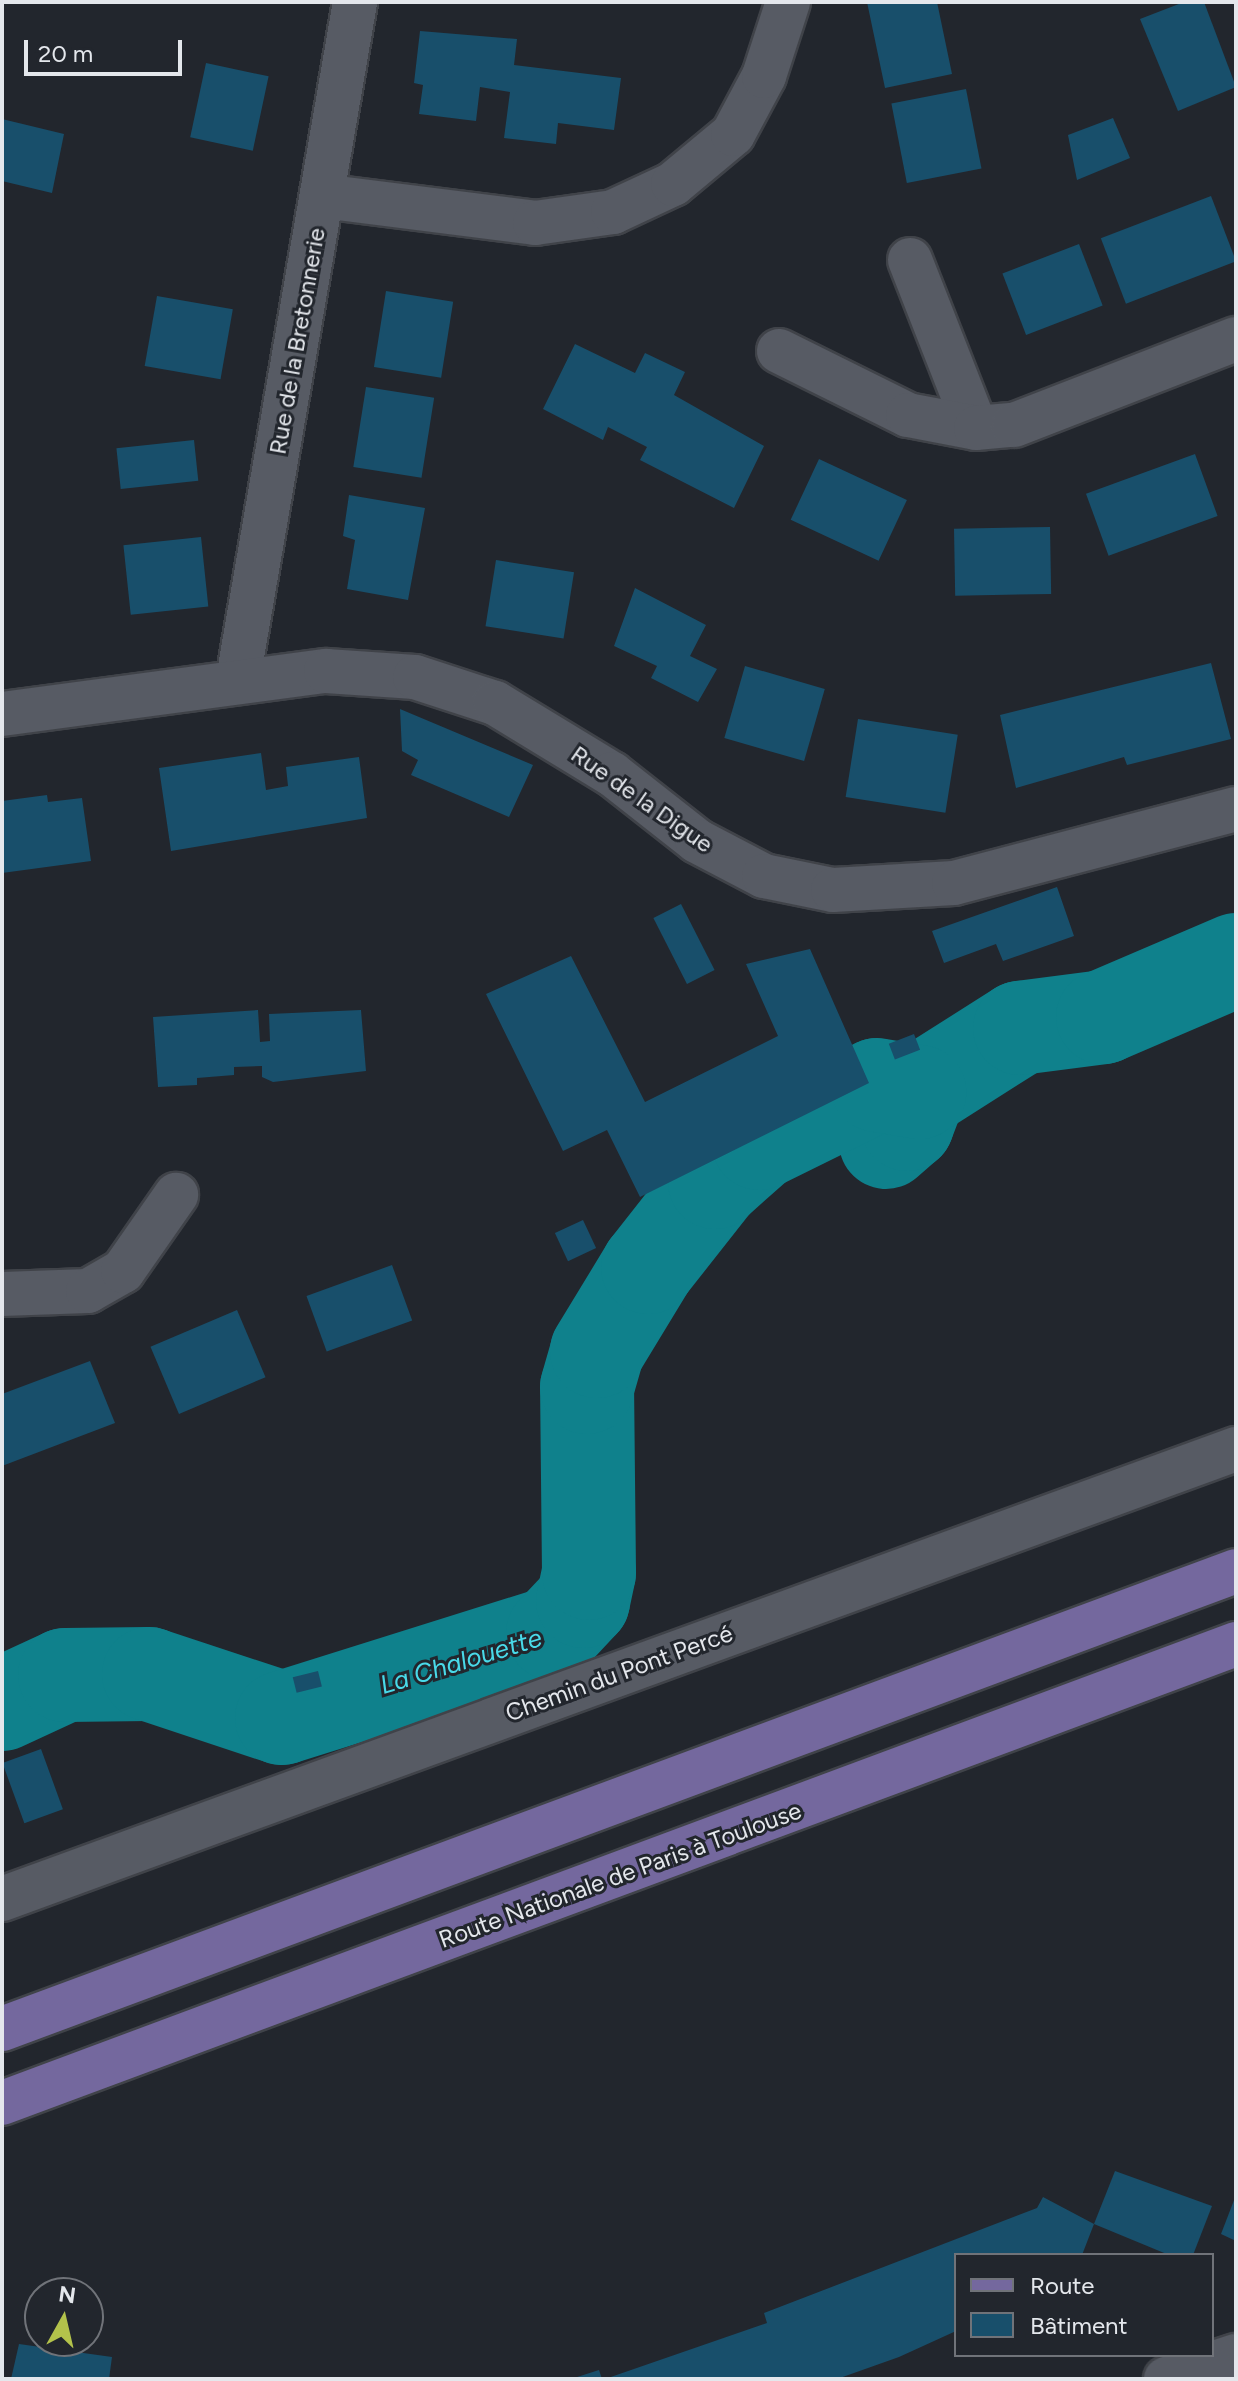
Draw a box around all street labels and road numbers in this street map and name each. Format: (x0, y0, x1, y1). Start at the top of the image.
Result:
street label: Rue de la Bretonnerie (263, 226, 331, 456)
street label: Rue de la Digue (565, 739, 719, 859)
street label: Chemin du Pont Percé (502, 1619, 736, 1727)
street label: Route Nationale de Paris à Toulouse (435, 1796, 805, 1954)

